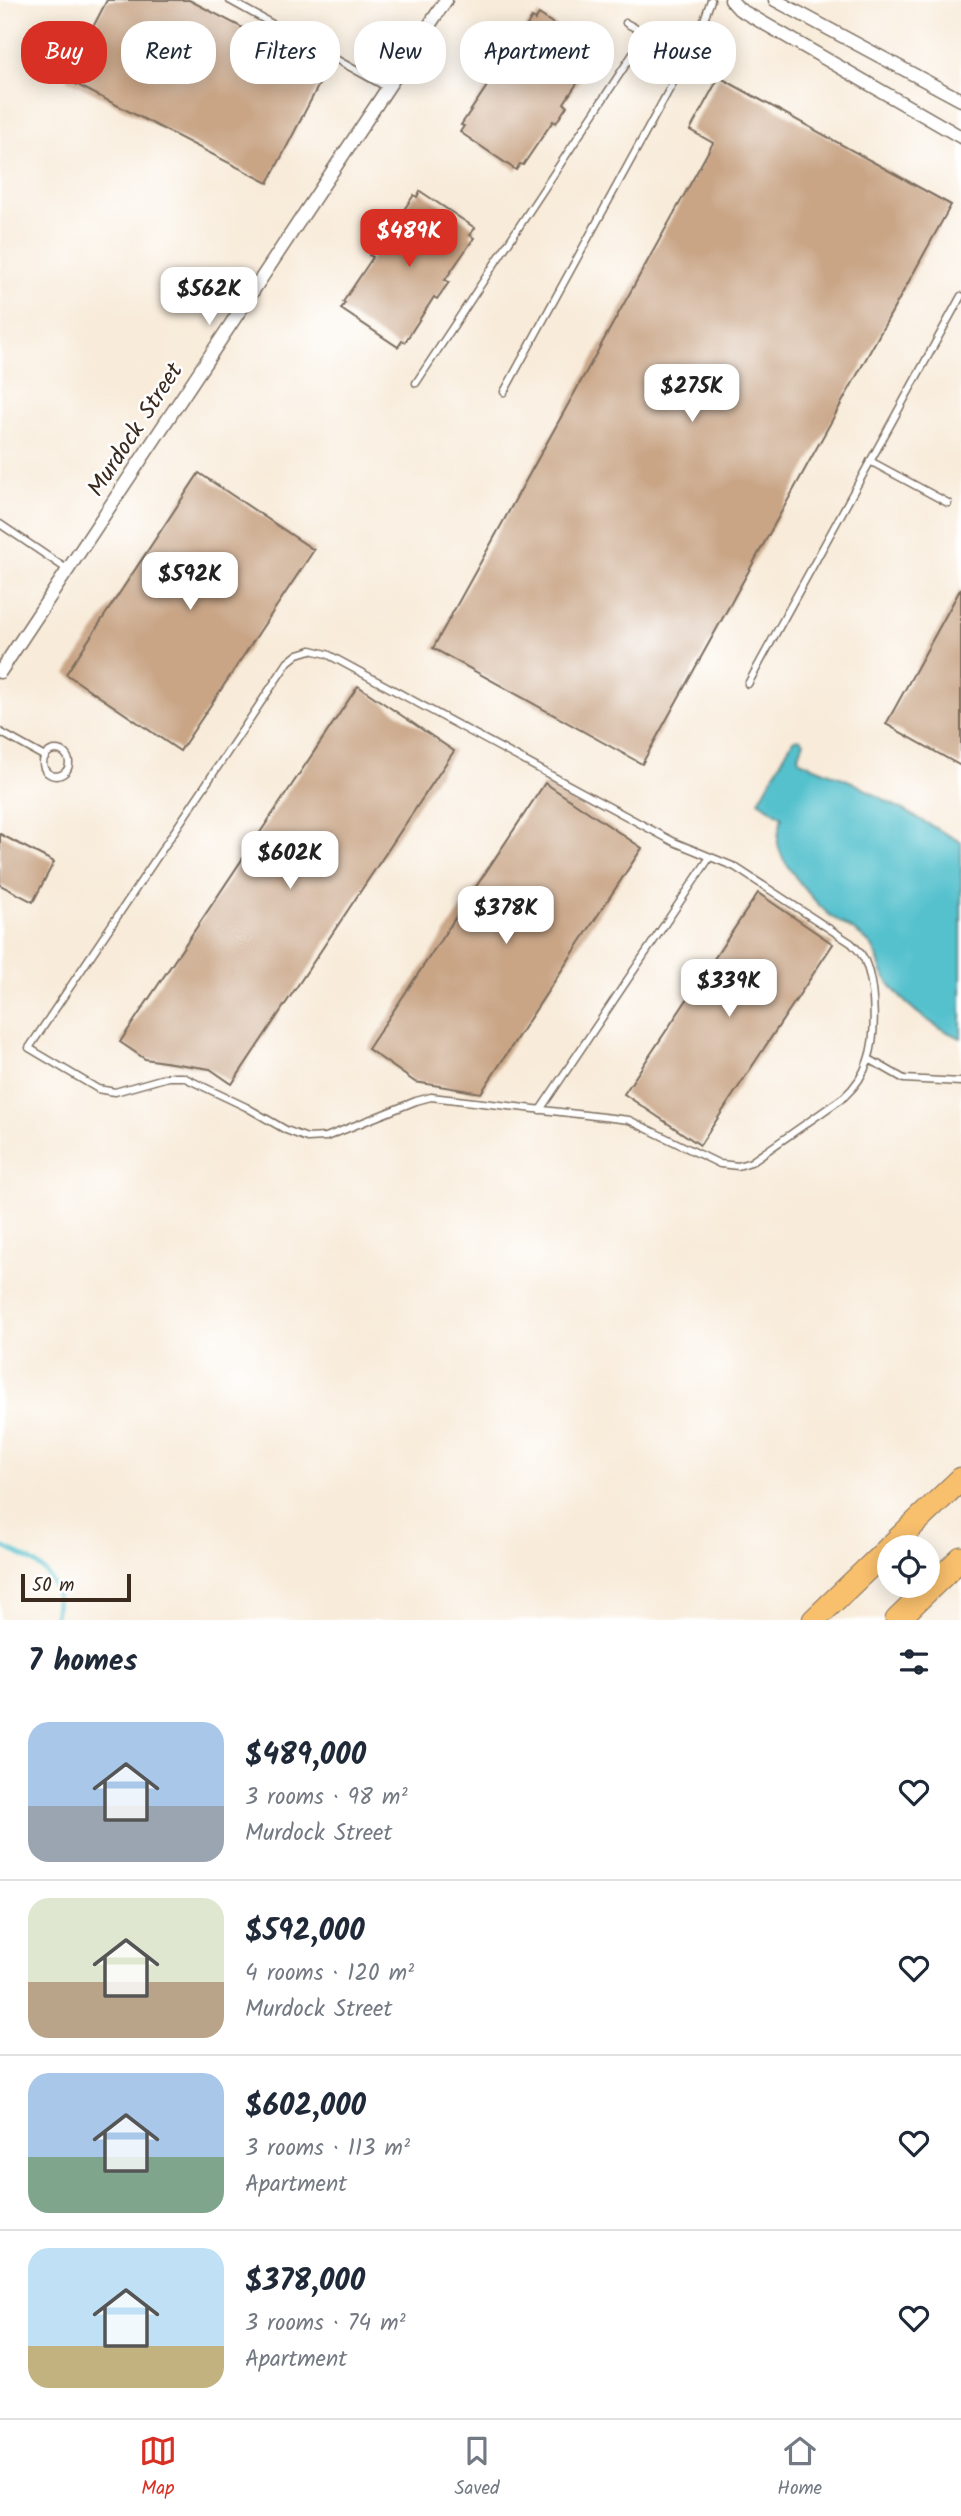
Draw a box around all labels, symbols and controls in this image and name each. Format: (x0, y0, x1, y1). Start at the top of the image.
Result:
chip: Buy (21, 21, 107, 84)
chip: Rent (121, 21, 216, 84)
chip: Filters (230, 21, 340, 84)
chip: New (354, 21, 446, 84)
chip: Apartment (460, 21, 614, 84)
chip: House (628, 21, 736, 84)
pin: $489K (360, 210, 458, 269)
text: $489K (376, 214, 442, 250)
pin: $562K (160, 268, 258, 327)
text: $562K (177, 272, 241, 308)
street label: Murdock Street (78, 354, 195, 505)
pin: $275K (643, 364, 741, 424)
text: $275K (660, 369, 724, 405)
pin: $592K (141, 552, 239, 612)
text: $592K (158, 557, 222, 593)
pin: $602K (241, 832, 339, 891)
text: $602K (257, 836, 323, 872)
pin: $378K (457, 886, 555, 946)
text: $378K (474, 891, 538, 927)
pin: $339K (680, 960, 778, 1019)
text: $339K (697, 964, 761, 1000)
map controls (877, 1535, 940, 1598)
button: locate (877, 1535, 940, 1598)
scale bar (21, 1571, 131, 1603)
text: 50 m (32, 1571, 74, 1601)
text: 7 homes (28, 1638, 138, 1686)
icon: filters (895, 1643, 933, 1681)
text: $489,000 (245, 1732, 366, 1780)
icon: home (84, 1750, 168, 1834)
icon: heart (895, 1773, 933, 1811)
text: 3 rooms · 98 m² (245, 1780, 408, 1816)
text: Murdock Street (245, 1816, 392, 1852)
text: $592,000 (245, 1908, 365, 1956)
icon: home (84, 1926, 168, 2010)
icon: heart (895, 1949, 933, 1987)
text: 4 rooms · 120 m² (245, 1956, 414, 1992)
text: Murdock Street (245, 1992, 392, 2028)
text: $602,000 (245, 2083, 366, 2131)
icon: home (84, 2101, 168, 2185)
icon: heart (895, 2124, 933, 2162)
text: 3 rooms · 113 m² (245, 2131, 410, 2167)
text: Apartment (245, 2167, 347, 2203)
text: $378,000 (245, 2258, 365, 2306)
icon: home (84, 2276, 168, 2360)
icon: heart (895, 2299, 933, 2337)
text: 3 rooms · 74 m² (245, 2306, 406, 2342)
text: Apartment (245, 2342, 347, 2378)
tab: Map (139, 2432, 177, 2504)
tab: Saved (454, 2432, 500, 2504)
tab: Home (777, 2432, 822, 2504)

